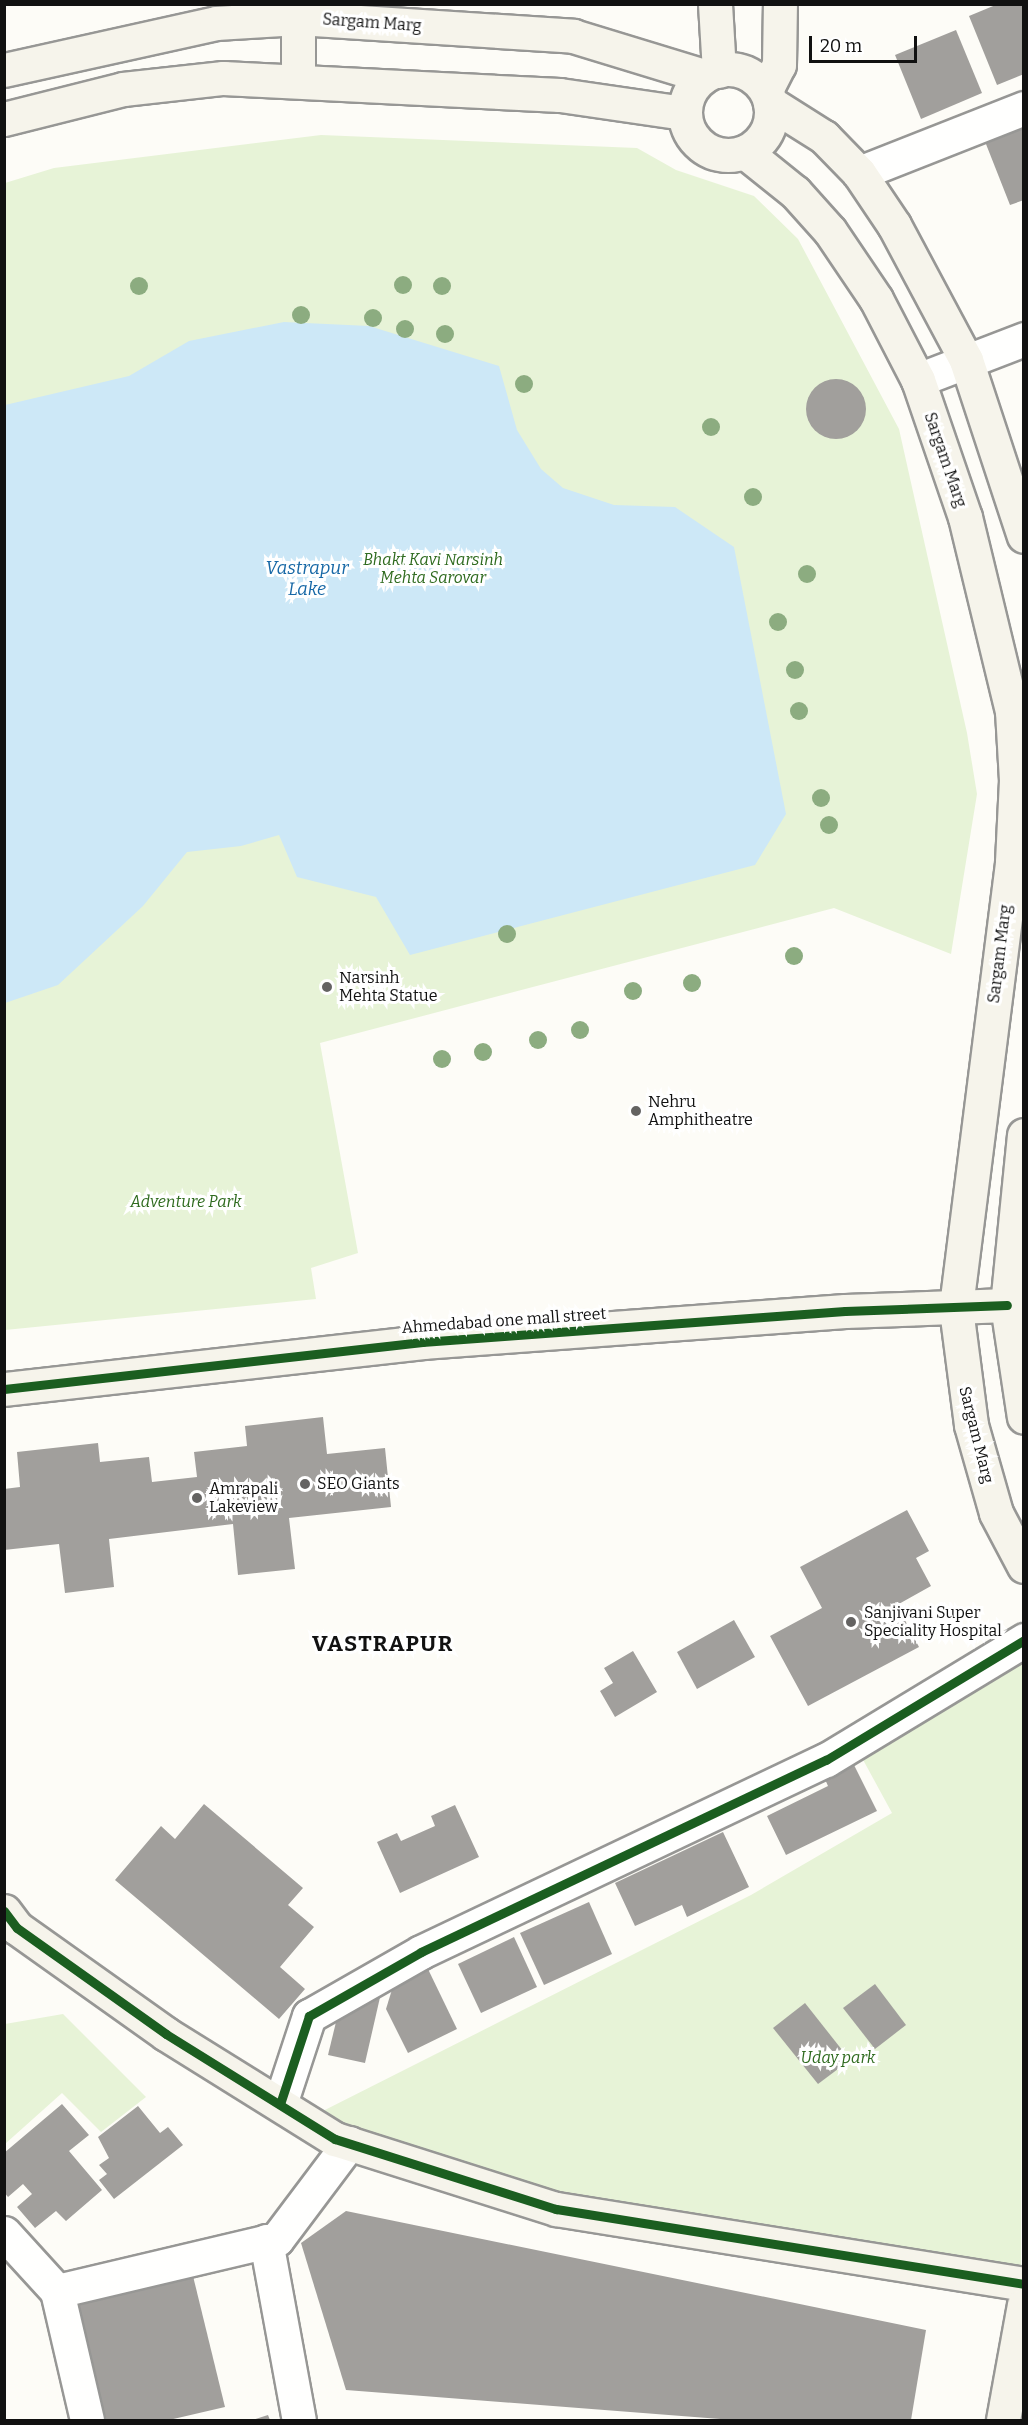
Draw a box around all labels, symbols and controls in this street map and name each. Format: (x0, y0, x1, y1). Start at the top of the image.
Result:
street label: Sargam Marg (322, 10, 422, 36)
scale bar (812, 24, 920, 62)
text: 20 m (820, 35, 862, 57)
street label: Sargam Marg (920, 410, 970, 510)
park label: Bhakt Kavi Narsinh Mehta Sarovar (363, 550, 503, 588)
water label: Vastrapur Lake (266, 558, 348, 600)
street label: Sargam Marg (984, 904, 1016, 1004)
place label: Narsinh Mehta Statue (339, 968, 438, 1006)
marker: Narsinh Mehta Statue (320, 980, 334, 994)
place label: Nehru Amphitheatre (648, 1092, 753, 1130)
marker: Nehru Amphitheatre (629, 1104, 643, 1118)
park label: Adventure Park (130, 1192, 242, 1212)
street label: Ahmedabad one mall street (401, 1304, 607, 1338)
street label: Sargam Marg (955, 1385, 997, 1485)
place label: SEO Giants (317, 1474, 400, 1494)
marker: SEO Giants (298, 1477, 312, 1491)
place label: Amrapali Lakeview (209, 1479, 278, 1517)
marker: Amrapali Lakeview (190, 1491, 204, 1505)
place label: Sanjivani Super Speciality Hospital (864, 1603, 1002, 1641)
marker: Sanjivani Super Speciality Hospital (842, 1613, 860, 1631)
district label: VASTRAPUR (312, 1631, 454, 1657)
park label: Uday park (801, 2048, 875, 2068)

